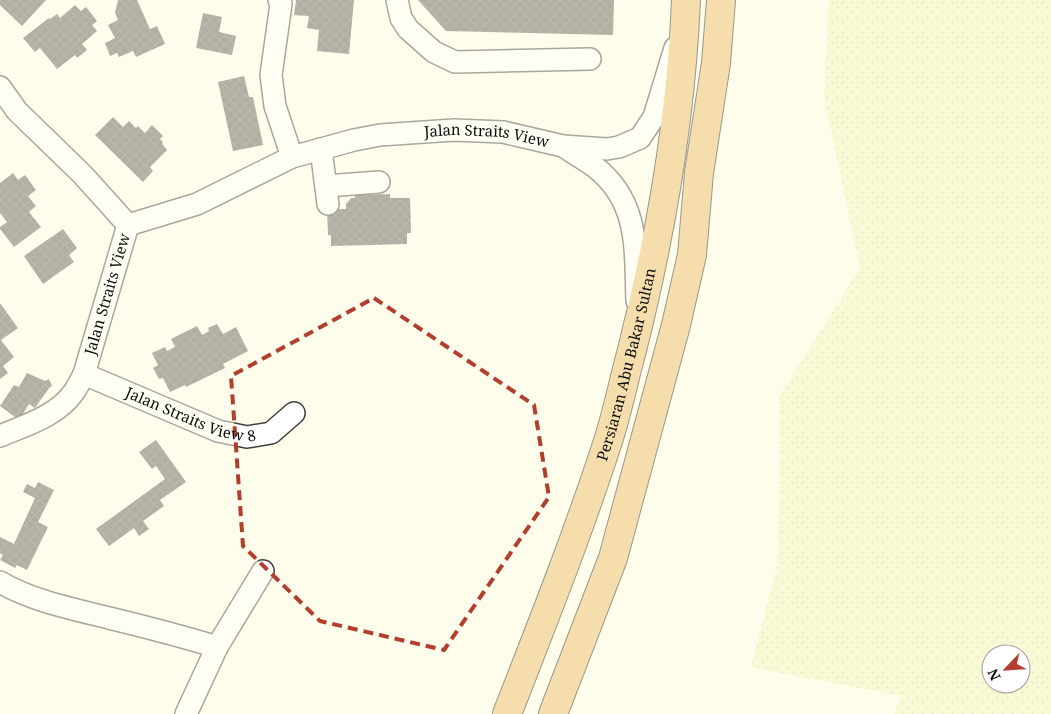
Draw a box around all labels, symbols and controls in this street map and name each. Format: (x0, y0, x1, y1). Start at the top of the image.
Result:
street label: Jalan Straits View (422, 119, 551, 151)
street label: Jalan Straits View (79, 231, 134, 358)
street label: Persiaran Abu Bakar Sultan (591, 266, 660, 463)
street label: Jalan Straits View 8 (122, 381, 257, 446)
north arrow (981, 644, 1031, 694)
text: N (983, 666, 1005, 684)

